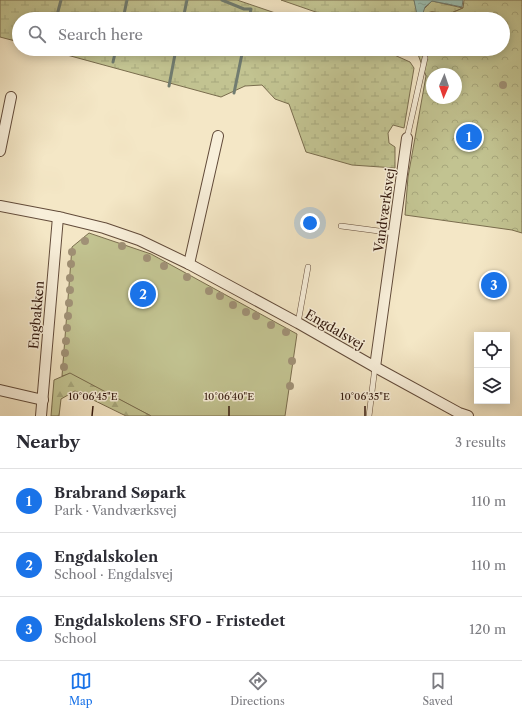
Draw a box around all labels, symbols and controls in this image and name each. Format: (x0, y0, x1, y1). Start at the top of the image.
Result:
search box (12, 12, 510, 56)
icon: search (26, 23, 48, 45)
text: Search here (58, 25, 143, 44)
north arrow (426, 68, 462, 104)
pin: 1 (456, 122, 482, 152)
street label: Vandværksvej (370, 167, 398, 254)
your location (300, 213, 320, 233)
pin: 3 (481, 270, 507, 300)
pin: 2 (130, 279, 156, 309)
street label: Engbakken (25, 280, 47, 350)
street label: Engdalsvej (303, 306, 367, 352)
map controls (474, 332, 510, 404)
button: locate (474, 332, 510, 368)
button: layers (474, 368, 510, 404)
text: 10°06'45"E (68, 390, 118, 403)
text: 10°06'40"E (204, 390, 254, 403)
text: 10°06'35"E (340, 390, 390, 403)
text: Nearby (16, 432, 80, 452)
text: 3 results (455, 434, 506, 450)
text: Brabrand Søpark (54, 483, 186, 502)
text: 1 (26, 493, 32, 509)
text: 110 m (471, 493, 506, 509)
text: Park · Vandværksvej (54, 502, 177, 518)
text: Engdalskolen (54, 547, 158, 566)
text: 2 (25, 557, 33, 573)
text: 110 m (471, 557, 506, 573)
text: School · Engdalsvej (54, 566, 173, 582)
text: Engdalskolens SFO - Fristedet (54, 611, 285, 630)
text: 3 (25, 621, 33, 637)
text: 120 m (469, 621, 506, 637)
text: School (54, 630, 97, 646)
tab: Map (69, 670, 93, 708)
tab: Directions (230, 670, 285, 708)
tab: Saved (423, 670, 453, 708)

